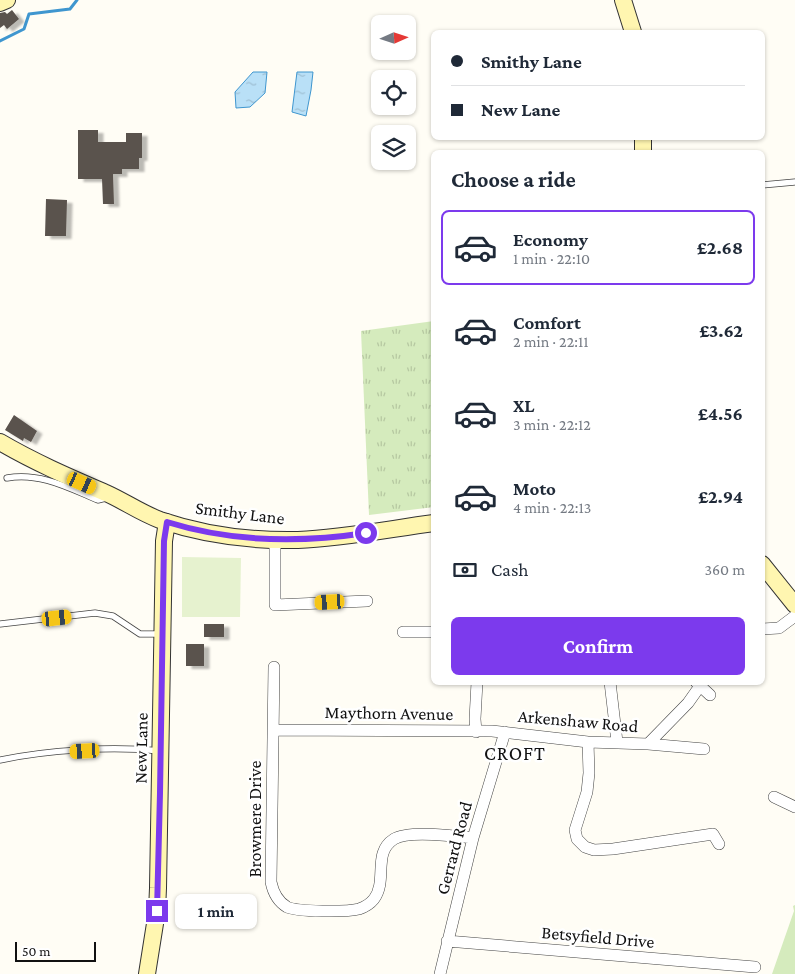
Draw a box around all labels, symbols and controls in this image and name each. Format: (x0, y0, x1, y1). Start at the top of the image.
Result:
north arrow (371, 15, 416, 60)
map controls (371, 15, 416, 170)
text: Smithy Lane (481, 51, 582, 72)
button: locate (371, 70, 416, 115)
text: New Lane (481, 99, 560, 120)
button: layers (371, 125, 416, 170)
text: Choose a ride (451, 167, 576, 192)
icon: car (453, 225, 498, 270)
text: Economy (513, 229, 588, 250)
text: £2.68 (697, 237, 743, 258)
text: 1 min · 22:10 (513, 250, 590, 267)
icon: car (453, 308, 498, 353)
text: Comfort (513, 312, 581, 333)
text: £3.62 (699, 320, 743, 341)
text: 2 min · 22:11 (513, 333, 589, 350)
icon: car (453, 391, 498, 436)
text: XL (513, 395, 535, 416)
text: £4.56 (698, 403, 743, 424)
text: 3 min · 22:12 (513, 416, 591, 433)
car (65, 470, 98, 496)
icon: car (453, 474, 498, 519)
text: Moto (513, 478, 556, 499)
text: £2.94 (698, 486, 743, 507)
street label: Smithy Lane (194, 498, 286, 528)
text: 4 min · 22:13 (513, 499, 591, 516)
route start (355, 522, 377, 544)
icon: cash (451, 556, 479, 584)
text: Cash (491, 559, 529, 580)
text: 360 m (704, 561, 745, 578)
car (314, 594, 345, 610)
car (41, 609, 72, 627)
button: Confirm (451, 617, 745, 675)
street label: Maythorn Avenue (325, 702, 454, 724)
street label: Arkenshaw Road (517, 706, 639, 736)
street label: New Lane (130, 712, 152, 784)
district label: CROFT (484, 742, 546, 764)
car (69, 743, 100, 759)
street label: Browmere Drive (245, 760, 265, 877)
street label: Gerrard Road (432, 799, 476, 897)
callout: 1 min (174, 894, 257, 928)
route end (146, 900, 168, 922)
text: 1 min (198, 903, 234, 920)
street label: Betsyfield Drive (541, 922, 655, 952)
scale bar (15, 939, 96, 962)
text: 50 m (22, 943, 50, 959)

